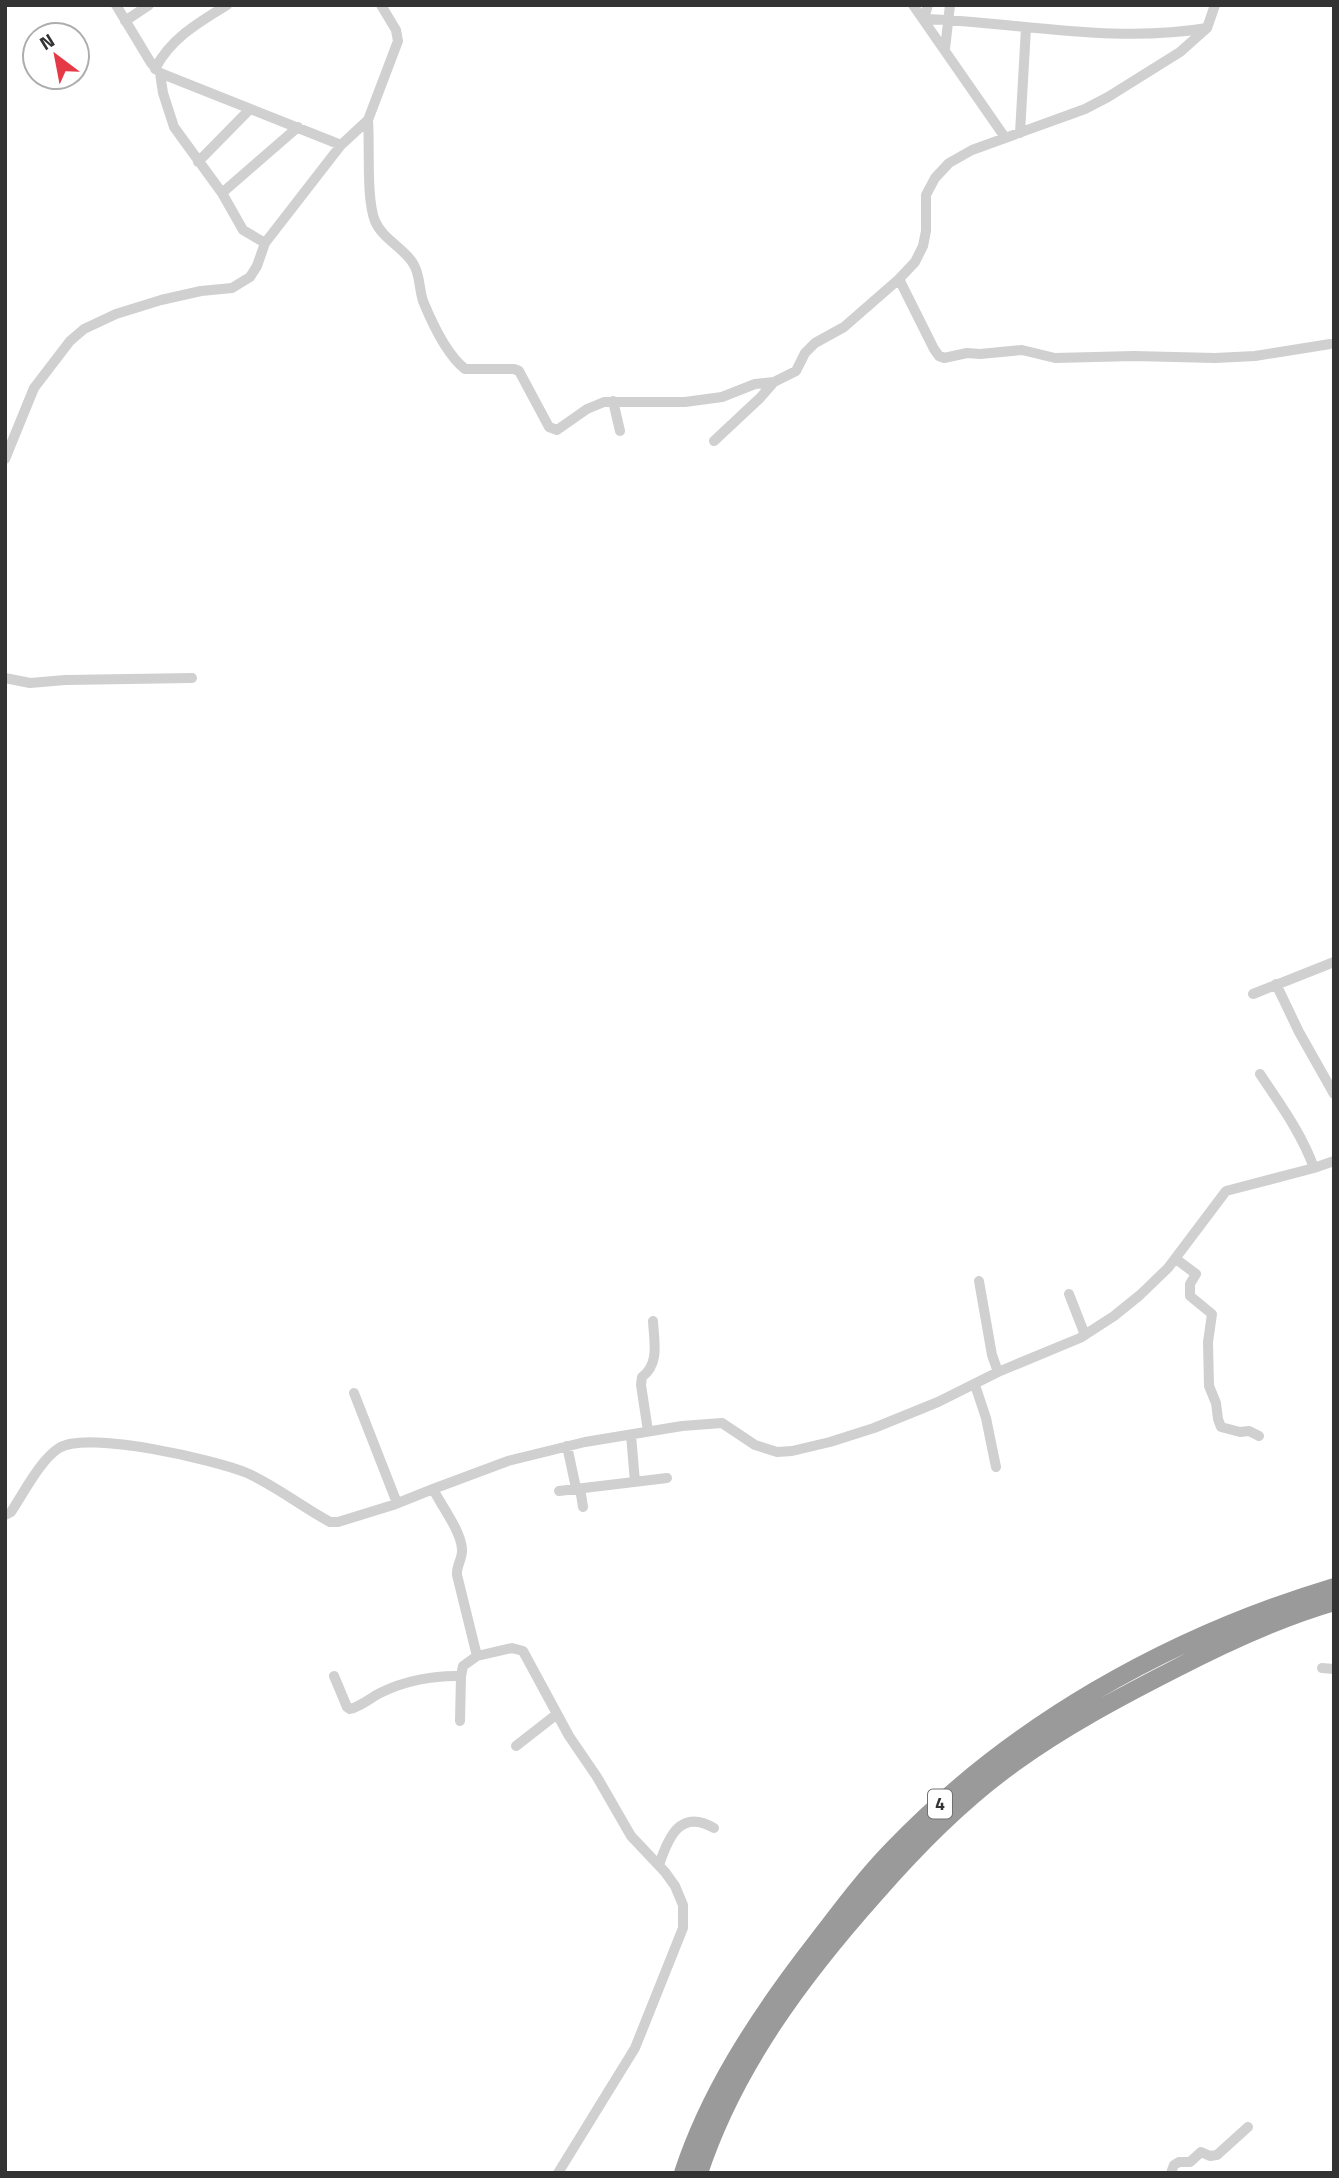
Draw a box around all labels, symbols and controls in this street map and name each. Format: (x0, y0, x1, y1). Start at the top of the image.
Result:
north arrow (21, 21, 91, 91)
text: N (33, 25, 60, 57)
road number: 4 (928, 1790, 952, 1818)

